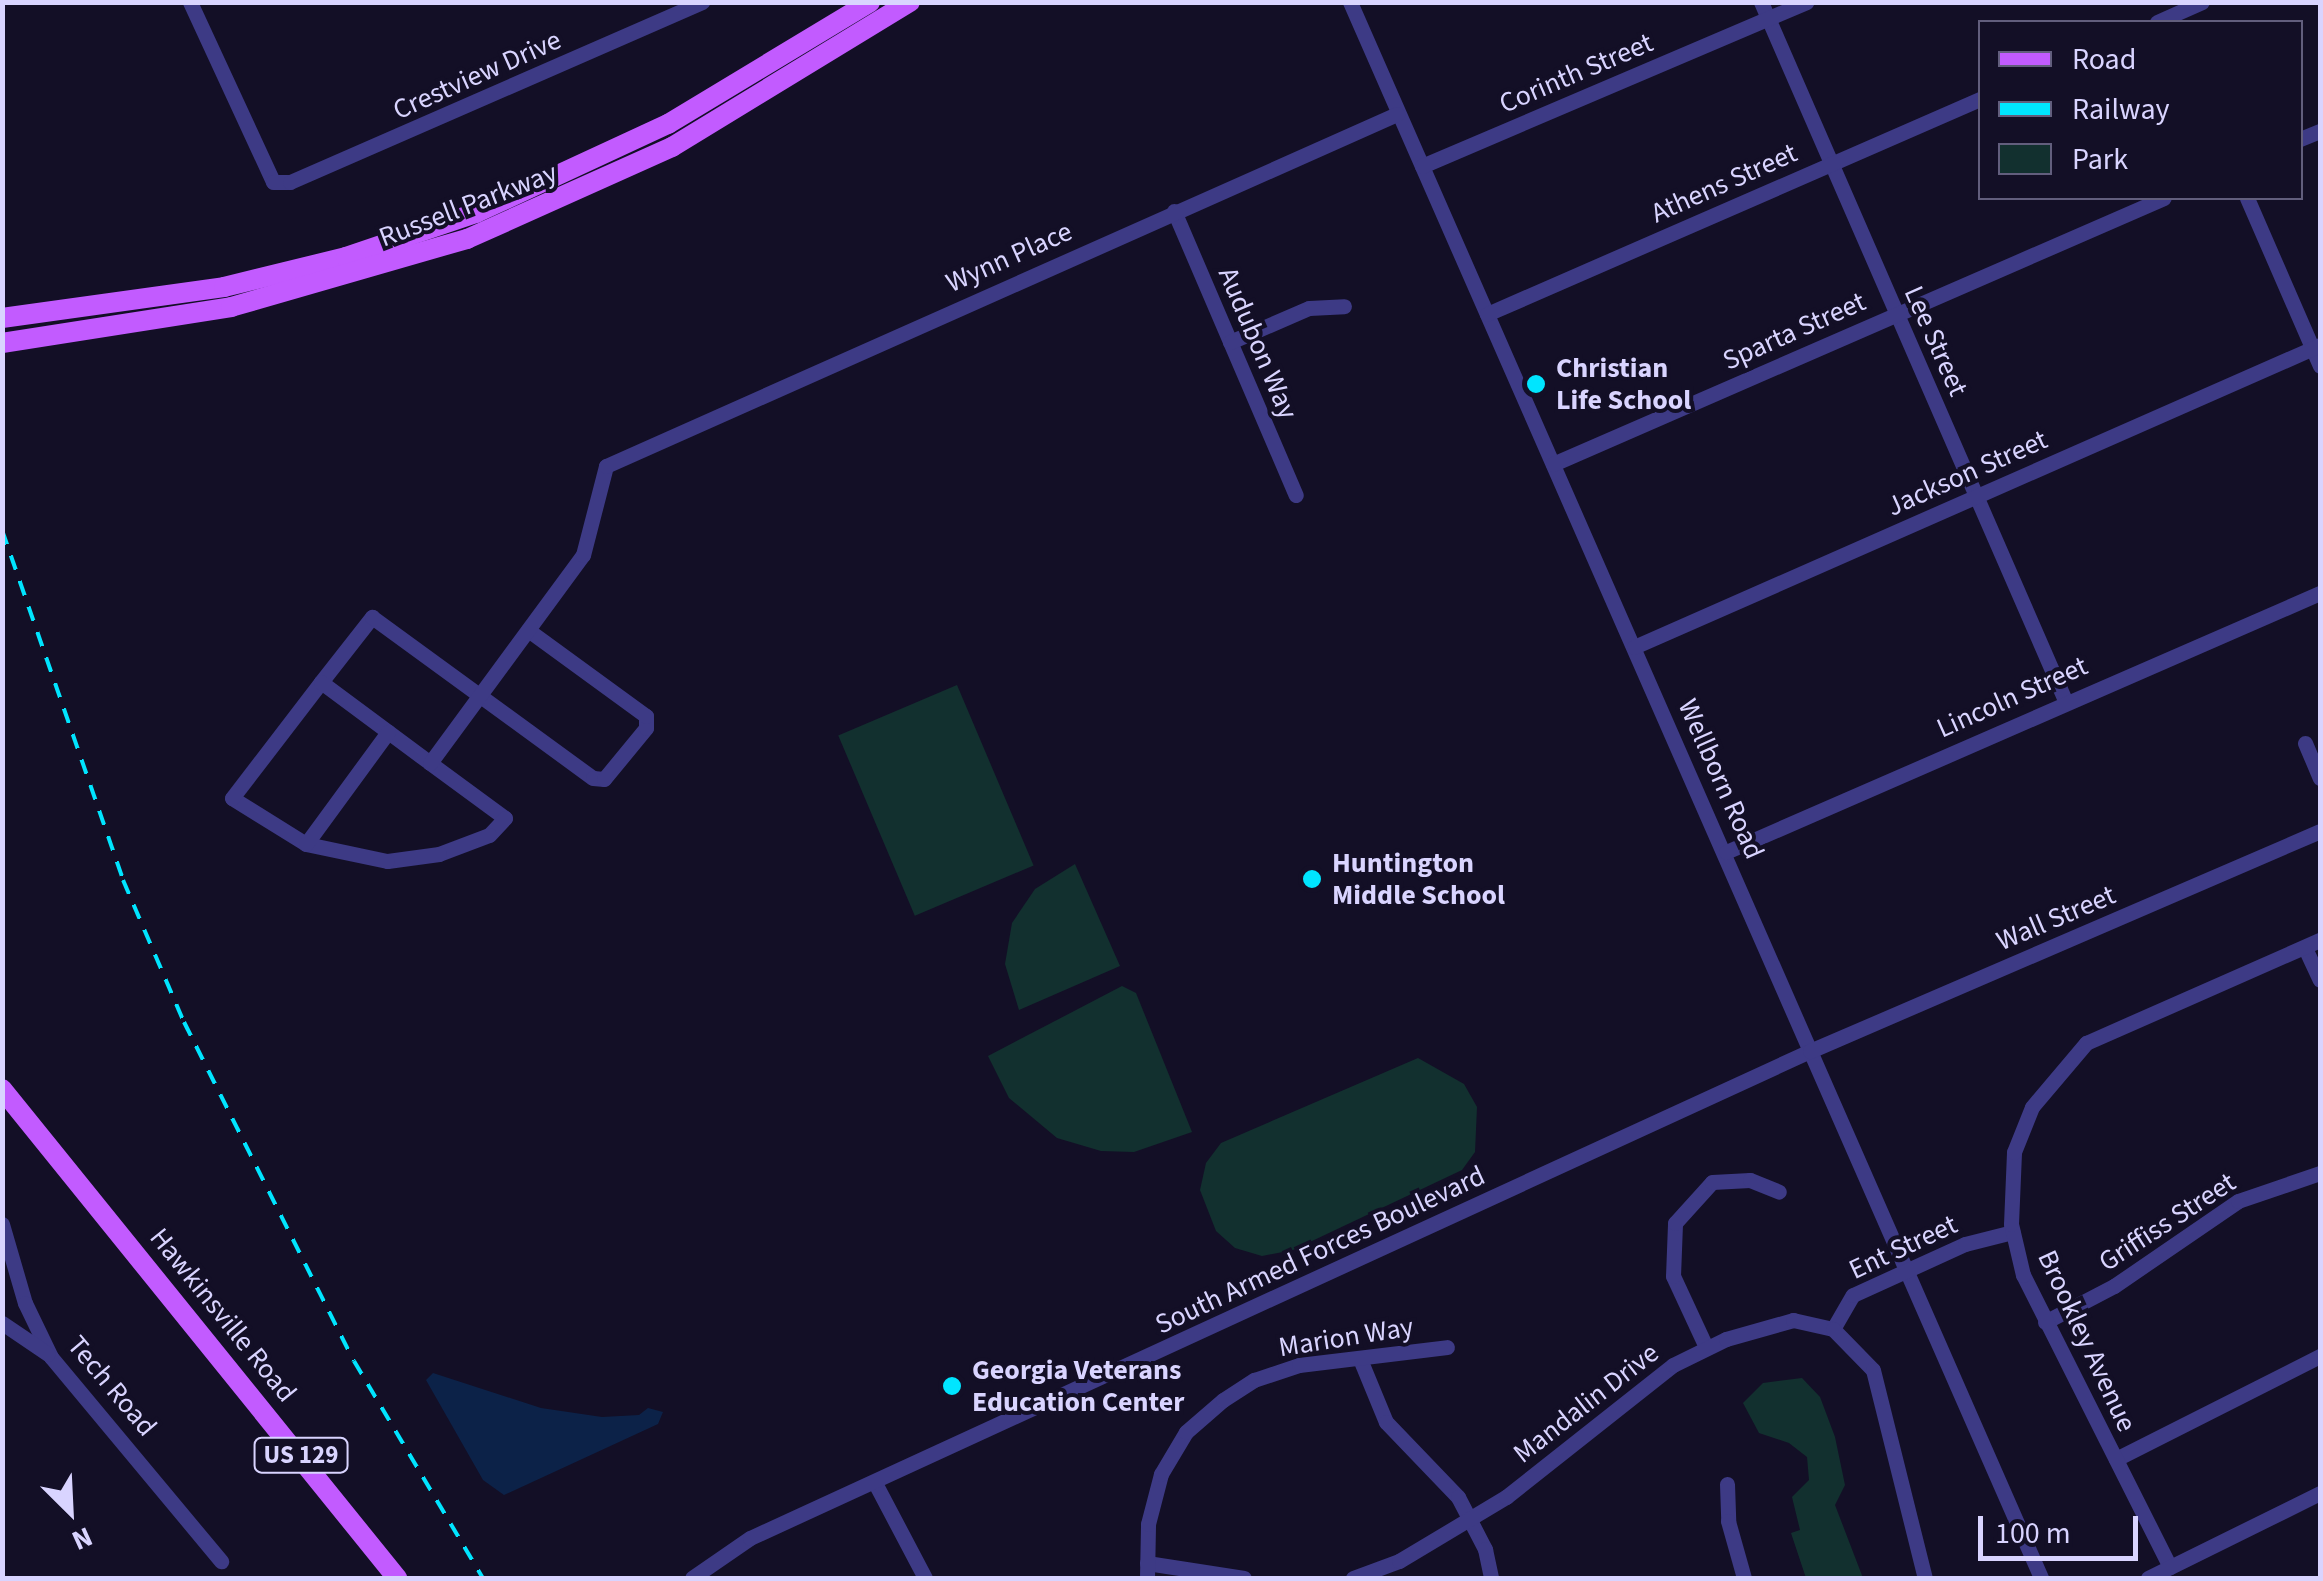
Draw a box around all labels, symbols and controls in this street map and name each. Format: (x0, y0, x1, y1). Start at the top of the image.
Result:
legend (1978, 20, 2303, 200)
street label: Crestview Drive (388, 23, 566, 127)
street label: Corinth Street (1494, 26, 1658, 120)
text: Road (2072, 38, 2136, 81)
text: Railway (2072, 88, 2170, 131)
street label: Athens Street (1646, 136, 1802, 230)
text: Park (2072, 138, 2128, 181)
street label: Russell Parkway (374, 156, 562, 254)
street label: Wynn Place (941, 214, 1077, 300)
street label: Audubon Way (1211, 262, 1305, 424)
street label: Lee Street (1897, 281, 1975, 401)
street label: Sparta Street (1717, 285, 1871, 377)
place label: Christian Life School (1556, 351, 1691, 417)
marker: Christian Life School (1525, 373, 1547, 395)
street label: Jackson Street (1882, 423, 2052, 523)
street label: Lincoln Street (1931, 649, 2093, 745)
street label: Wellborn Road (1671, 694, 1771, 864)
place label: Huntington Middle School (1332, 846, 1505, 912)
marker: Huntington Middle School (1301, 868, 1323, 890)
street label: Wall Street (1992, 878, 2120, 958)
street label: South Armed Forces Boulevard (1150, 1159, 1490, 1341)
street label: Griffiss Street (2092, 1165, 2242, 1279)
street label: Ent Street (1844, 1207, 1962, 1287)
street label: Hawkinsville Road (143, 1221, 303, 1409)
street label: Brookley Avenue (2030, 1245, 2144, 1437)
street label: Marion Way (1276, 1310, 1416, 1364)
street label: Tech Road (60, 1329, 164, 1443)
street label: Mandalin Drive (1507, 1336, 1665, 1470)
place label: Georgia Veterans Education Center (972, 1353, 1184, 1419)
marker: Georgia Veterans Education Center (941, 1375, 963, 1397)
road number: US 129 (254, 1435, 348, 1475)
north arrow (20, 1461, 120, 1561)
scale bar (1983, 1496, 2143, 1558)
text: 100 m (1995, 1512, 2071, 1555)
text: N (66, 1516, 99, 1560)

